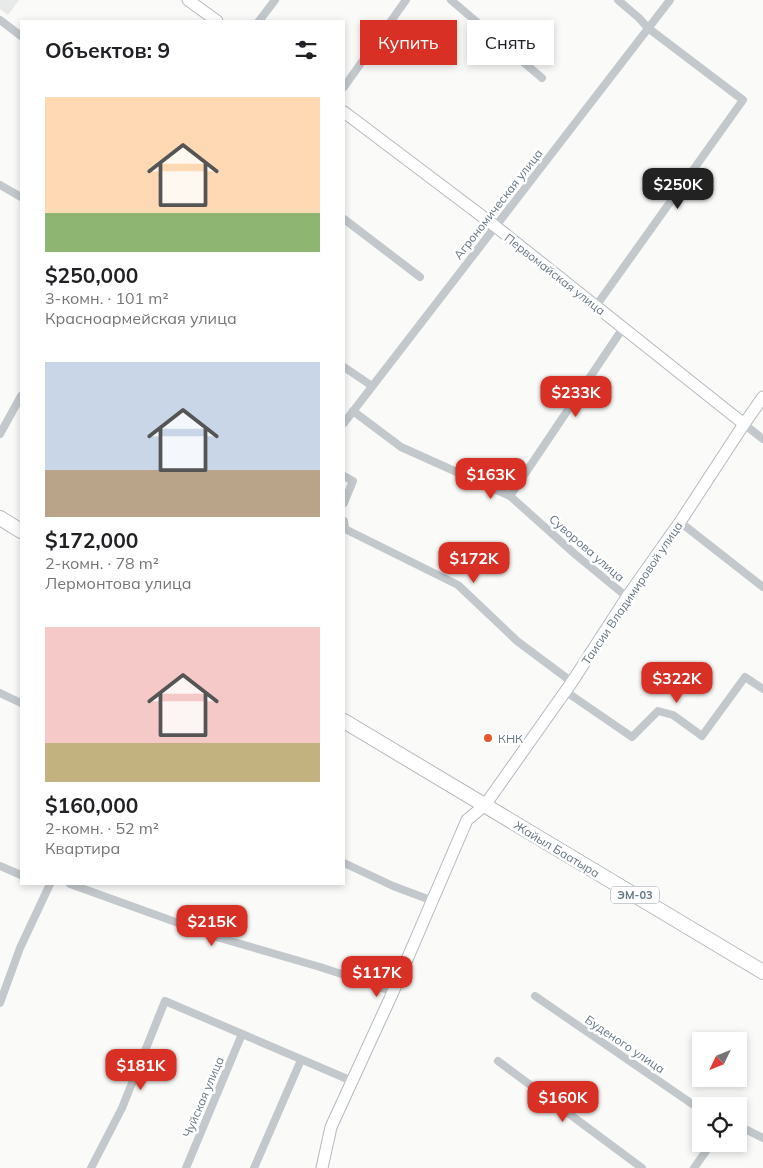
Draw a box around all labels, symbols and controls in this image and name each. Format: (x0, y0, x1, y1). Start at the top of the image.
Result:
chip: Купить (360, 20, 457, 65)
chip: Снять (467, 20, 554, 65)
icon: filters (292, 36, 320, 64)
text: Объектов: 9 (45, 37, 170, 63)
icon: home (138, 130, 228, 220)
street label: Агрономическая улица (450, 146, 546, 262)
pin: $250K (643, 168, 713, 210)
text: $250K (653, 174, 703, 194)
street label: Первомайская улица (502, 230, 608, 318)
text: $250,000 (45, 262, 138, 288)
text: 3-комн. · 101 m² (45, 288, 169, 308)
text: Красноармейская улица (45, 308, 237, 328)
pin: $233K (541, 376, 611, 418)
text: $233K (551, 382, 601, 402)
icon: home (138, 395, 228, 485)
pin: $163K (456, 458, 526, 500)
text: $163K (466, 464, 516, 484)
street label: Суворова улица (546, 511, 628, 585)
street label: Таисии Владимировой улица (578, 518, 686, 668)
text: $172,000 (45, 527, 138, 553)
pin: $172K (439, 542, 509, 584)
text: $172K (449, 548, 499, 568)
text: 2-комн. · 78 m² (45, 553, 159, 573)
text: Лермонтова улица (45, 573, 191, 593)
icon: home (138, 660, 228, 750)
pin: $322K (642, 662, 712, 704)
text: $322K (652, 668, 702, 688)
place label: КНК (498, 731, 523, 746)
marker: КНК (482, 732, 494, 744)
text: $160,000 (45, 792, 138, 818)
text: 2-комн. · 52 m² (45, 818, 159, 838)
street label: Жайыл Баатыра (511, 818, 603, 880)
text: Квартира (45, 838, 120, 858)
road number: ЭМ-03 (611, 886, 659, 904)
pin: $215K (177, 904, 247, 947)
text: $215K (187, 911, 237, 931)
pin: $117K (342, 956, 412, 998)
text: $117K (352, 962, 402, 982)
street label: Буденого улица (582, 1012, 668, 1076)
north arrow (692, 1032, 748, 1088)
map controls (692, 1032, 747, 1152)
pin: $181K (106, 1048, 176, 1091)
street label: Чуйская улица (179, 1054, 227, 1140)
text: $181K (116, 1055, 166, 1075)
pin: $160K (528, 1080, 598, 1123)
text: $160K (538, 1087, 588, 1107)
button: locate (692, 1097, 747, 1152)

